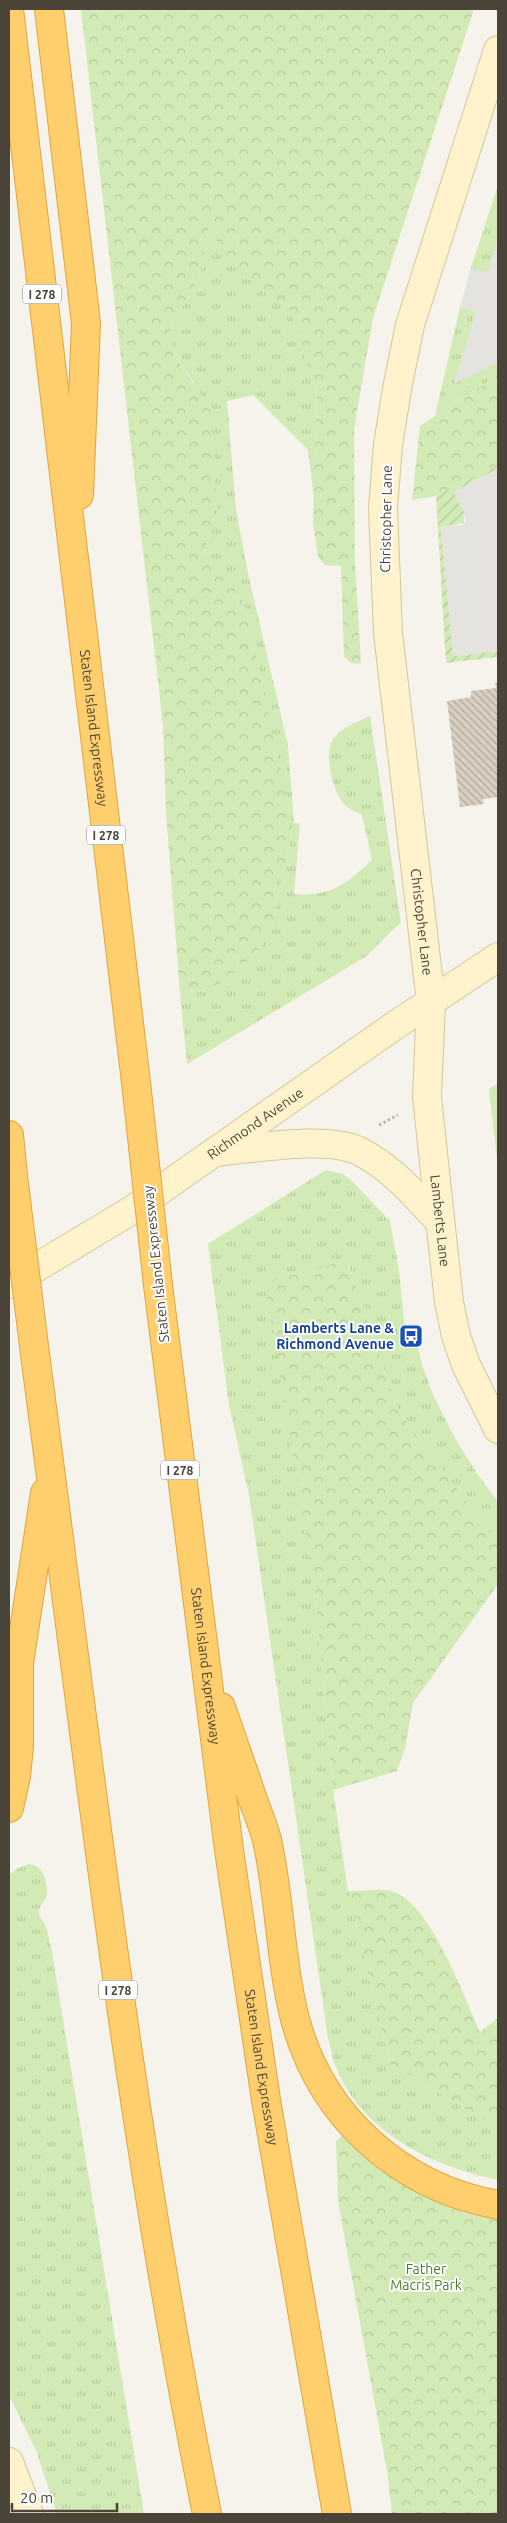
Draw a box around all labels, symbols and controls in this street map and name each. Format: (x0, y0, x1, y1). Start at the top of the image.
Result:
road number: I 278 (23, 284, 61, 304)
street label: Christopher Lane (377, 465, 395, 573)
street label: Staten Island Expressway (77, 649, 111, 807)
road number: I 278 (87, 826, 125, 844)
street label: Christopher Lane (408, 868, 436, 976)
street label: Richmond Avenue (204, 1084, 306, 1163)
street label: Lamberts Lane (427, 1174, 453, 1268)
street label: Staten Island Expressway (140, 1185, 172, 1343)
place label: Lamberts Lane & Richmond Avenue (276, 1320, 394, 1352)
bus stop icon: Lamberts Lane & Richmond Avenue (398, 1323, 424, 1349)
road number: I 278 (161, 1460, 199, 1480)
street label: Staten Island Expressway (188, 1587, 224, 1746)
road number: I 278 (99, 1980, 137, 2000)
street label: Staten Island Expressway (242, 1988, 282, 2147)
park label: Father Macris Park (390, 2261, 462, 2293)
scale bar (12, 2480, 118, 2512)
text: 20 m (20, 2489, 53, 2506)

